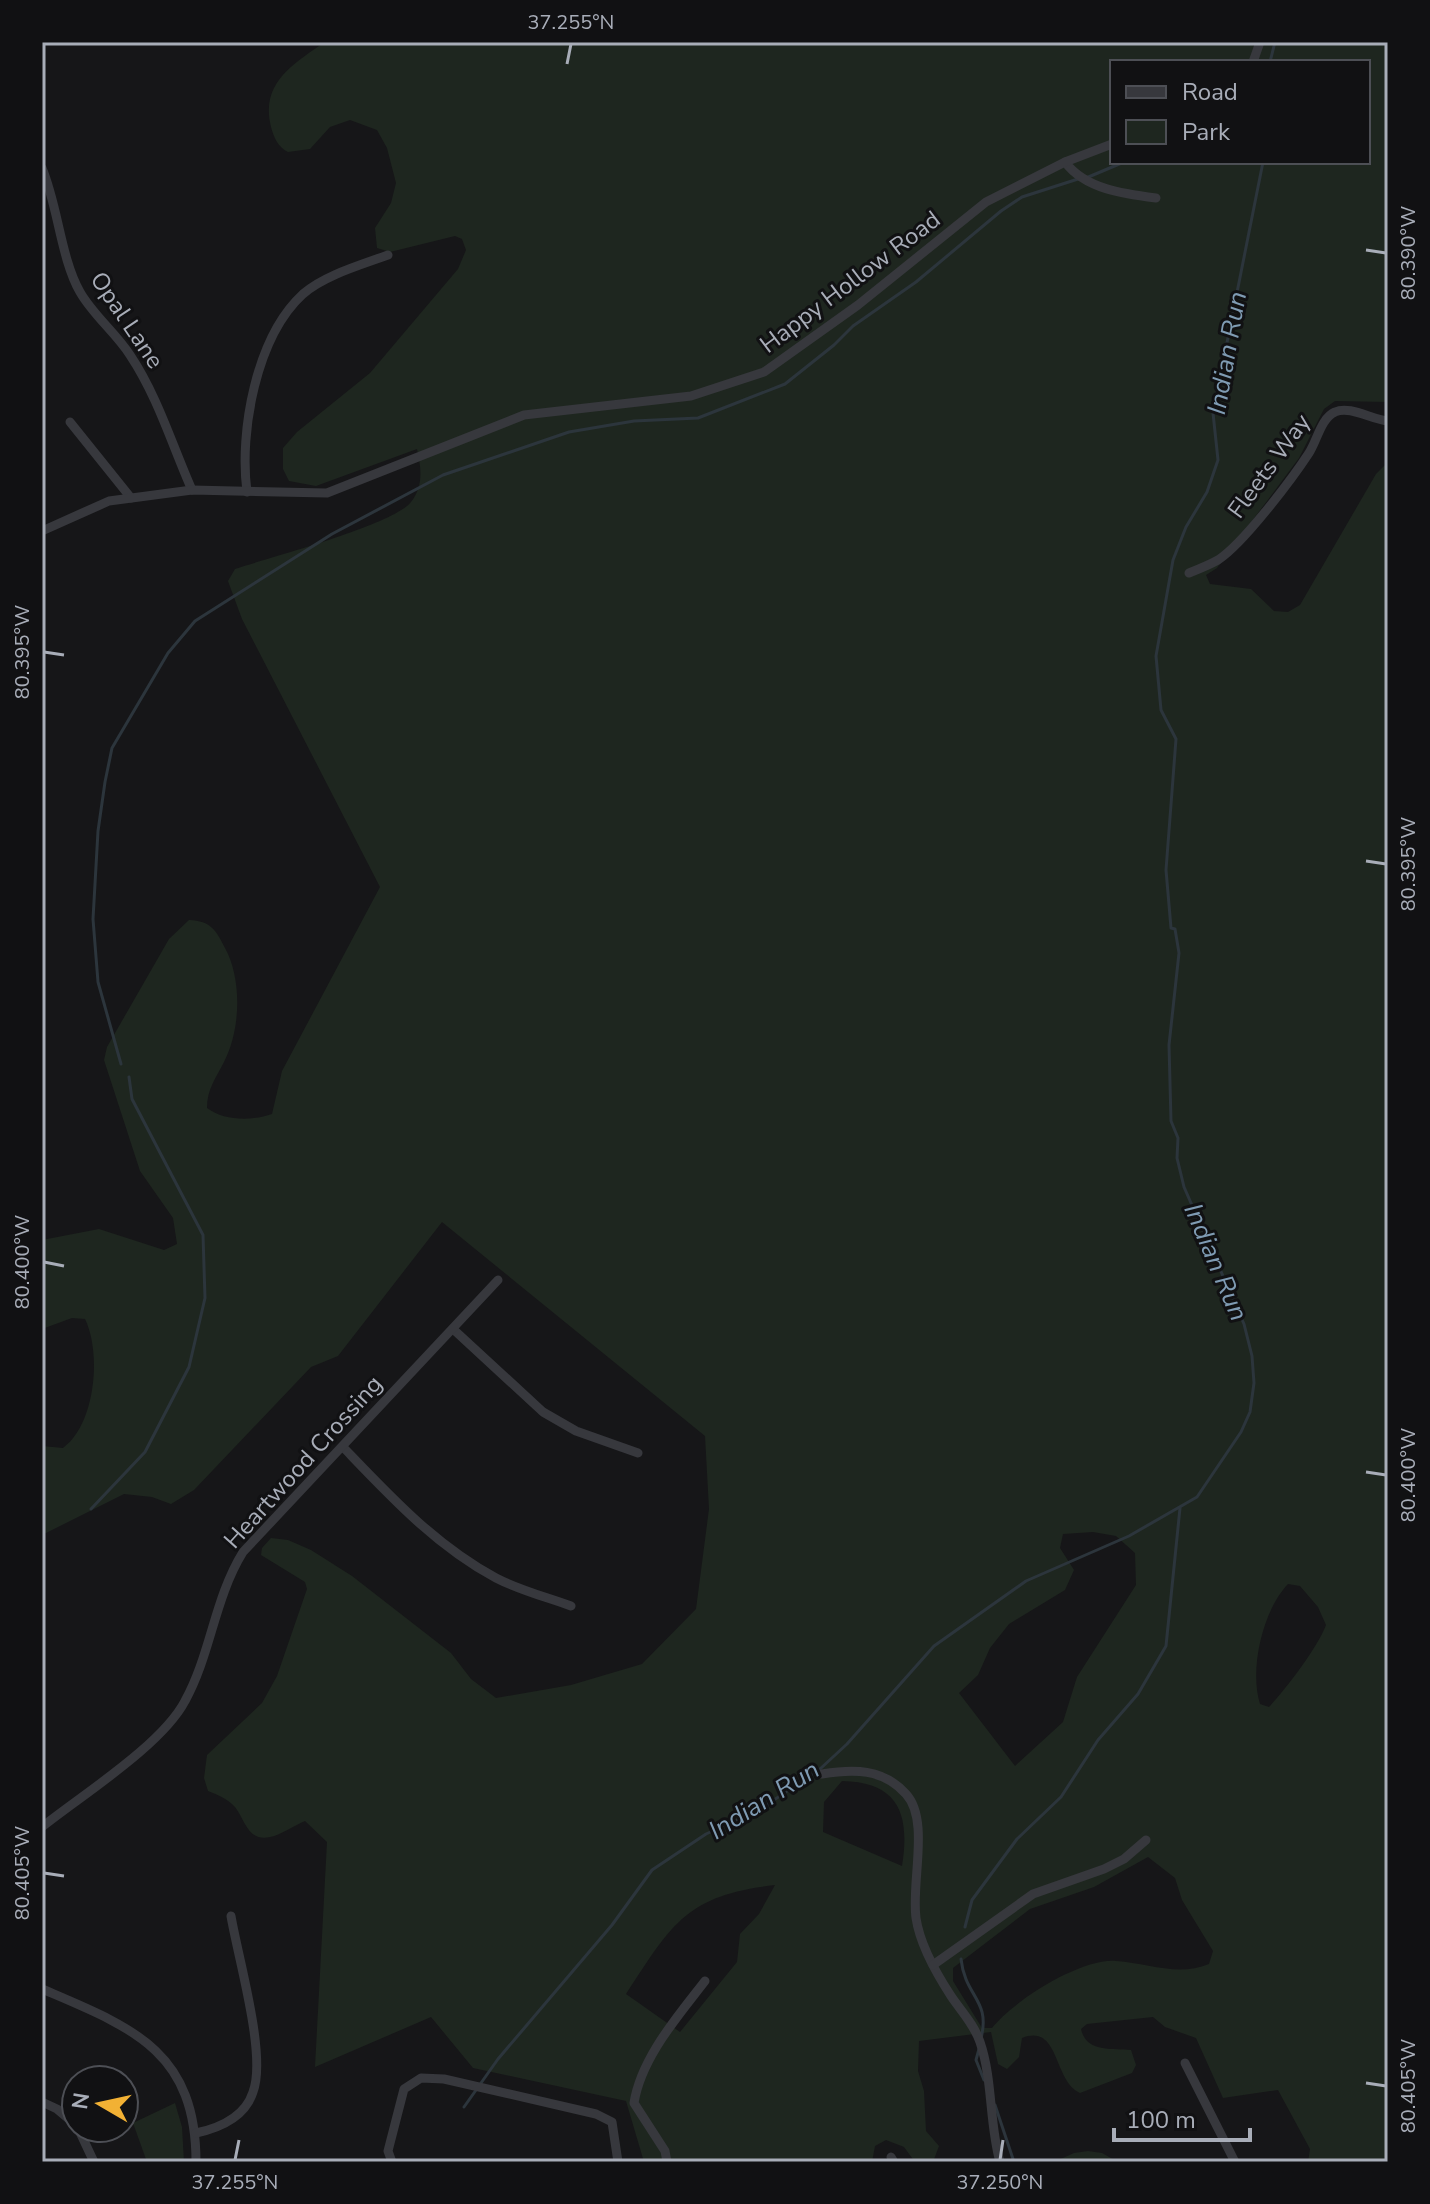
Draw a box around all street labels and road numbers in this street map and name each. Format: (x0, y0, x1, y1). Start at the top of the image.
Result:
street label: Happy Hollow Road (753, 204, 947, 360)
street label: Opal Lane (83, 265, 171, 375)
street label: Fleets Way (1220, 407, 1318, 525)
street label: Heartwood Crossing (217, 1369, 389, 1555)

